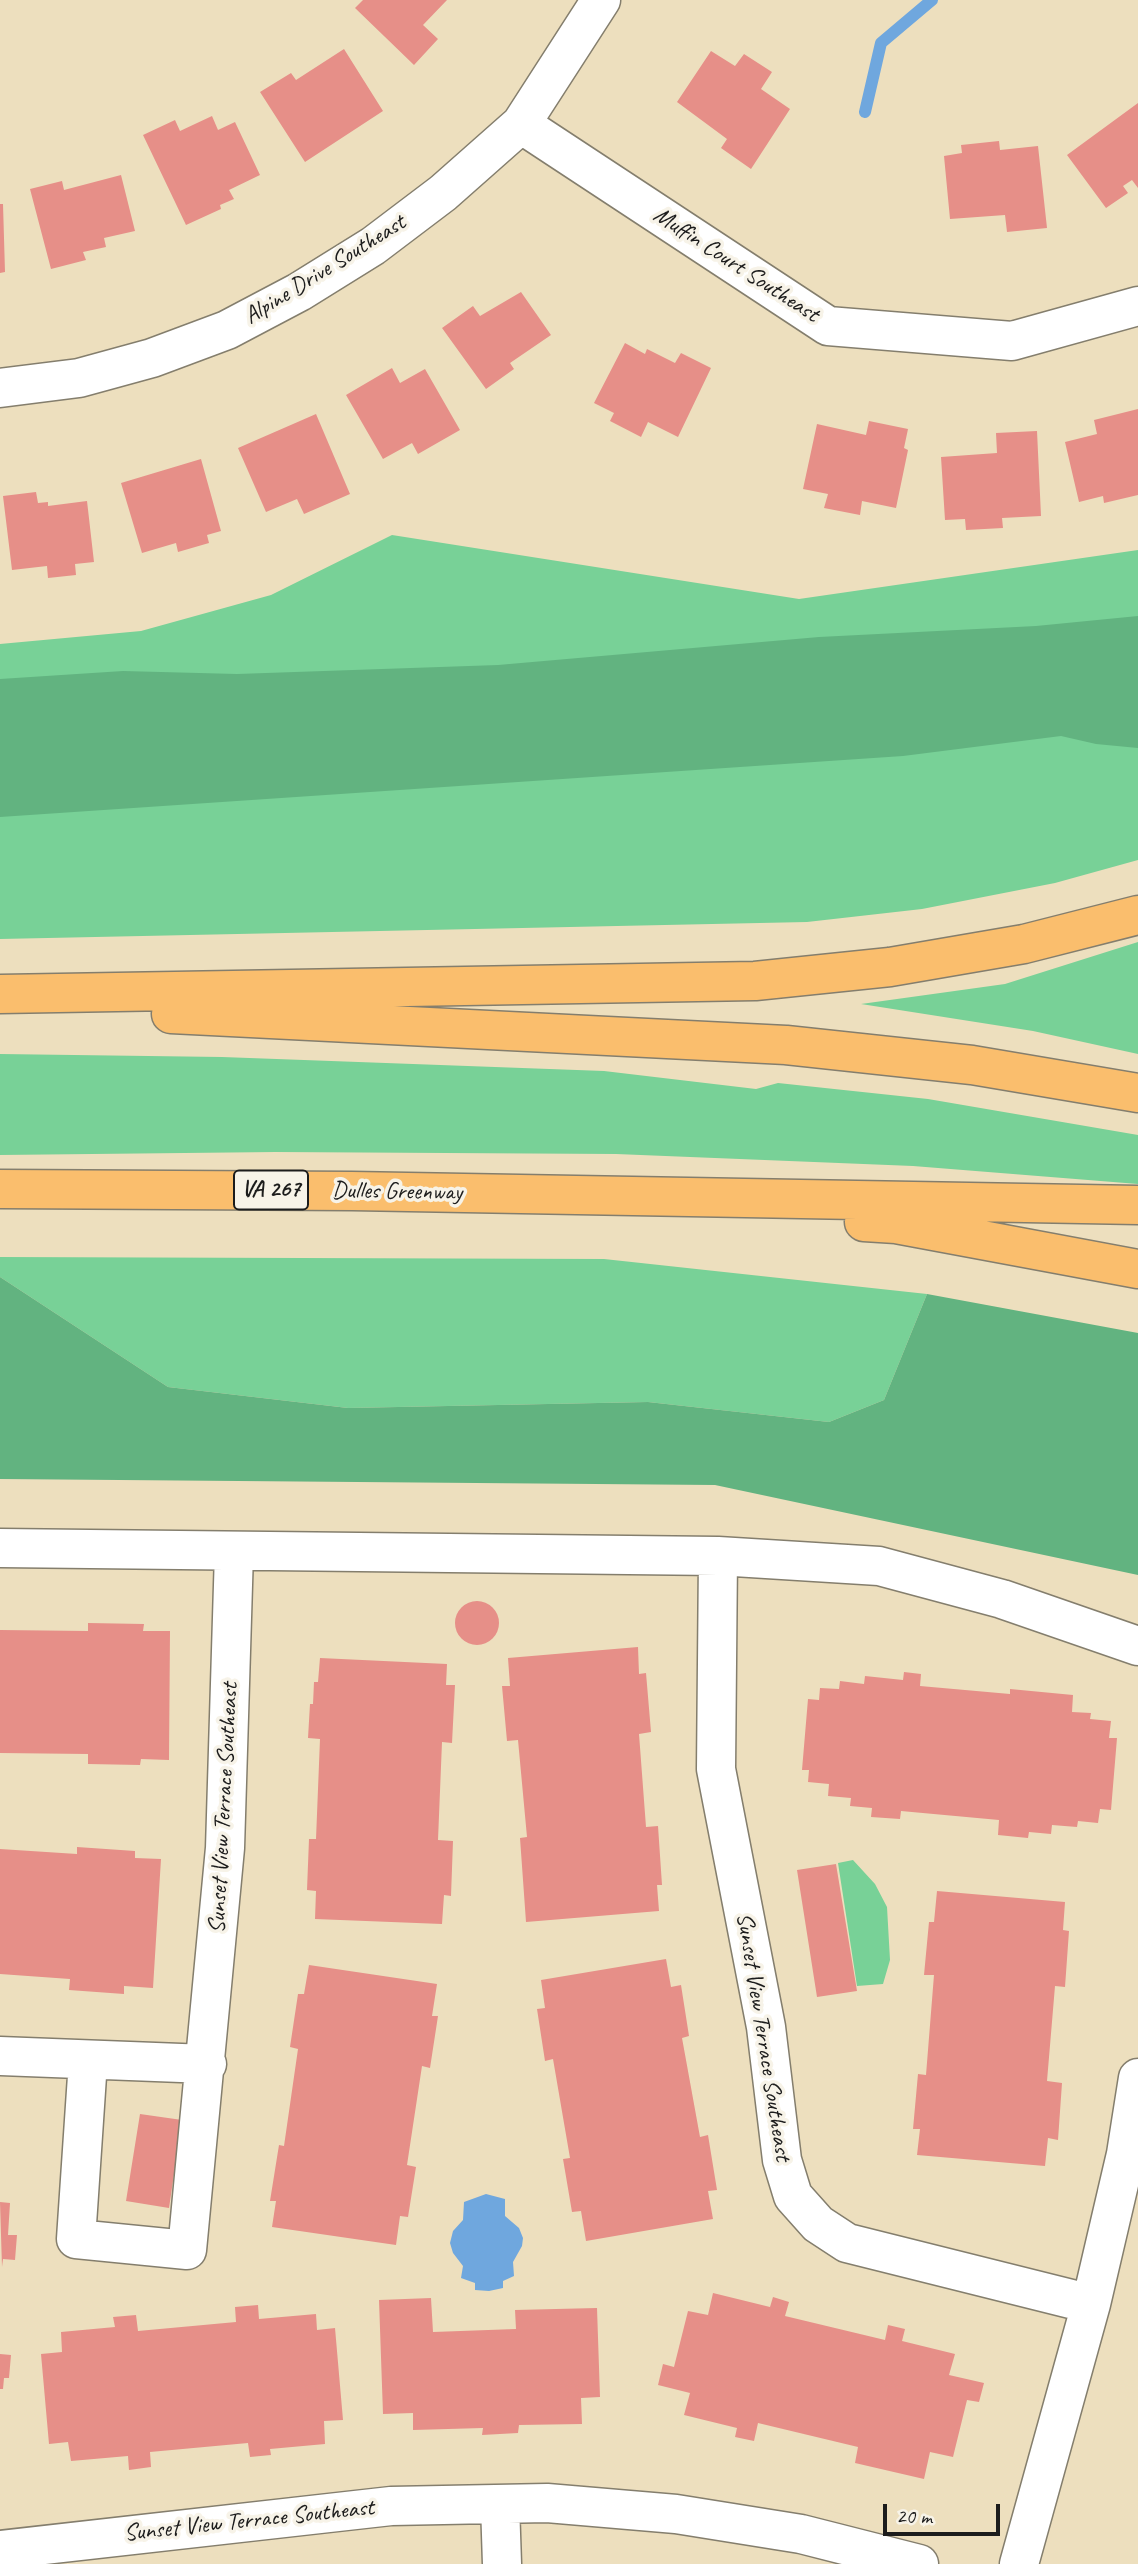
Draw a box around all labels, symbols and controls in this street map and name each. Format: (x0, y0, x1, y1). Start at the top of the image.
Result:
street label: Muffin Court Southeast (648, 201, 824, 329)
street label: Alpine Drive Southeast (239, 209, 411, 331)
road number: VA 267 (234, 1170, 308, 1210)
street label: Dulles Greenway (332, 1176, 462, 1208)
street label: Sunset View Terrace Southeast (203, 1682, 245, 1934)
street label: Sunset View Terrace Southeast (729, 1911, 797, 2163)
scale bar (886, 2490, 1003, 2534)
street label: Sunset View Terrace Southeast (123, 2494, 375, 2548)
text: 20 m (896, 2503, 932, 2529)

